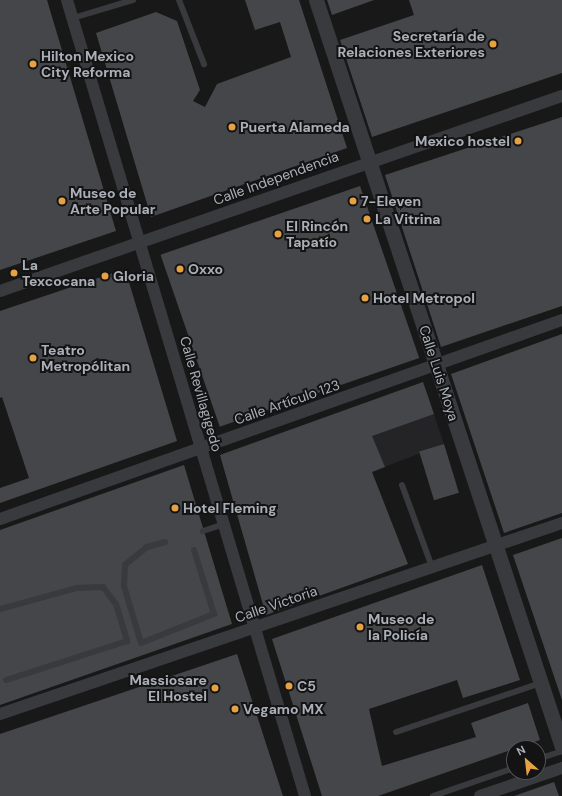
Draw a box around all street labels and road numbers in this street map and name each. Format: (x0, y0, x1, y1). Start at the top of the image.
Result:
street label: Calle Independencia (211, 148, 341, 208)
street label: Calle Luis Moya (416, 323, 462, 423)
street label: Calle Revillagigedo (176, 334, 226, 454)
street label: Calle Artículo 123 (232, 376, 342, 428)
street label: Calle Victoria (233, 582, 319, 626)

